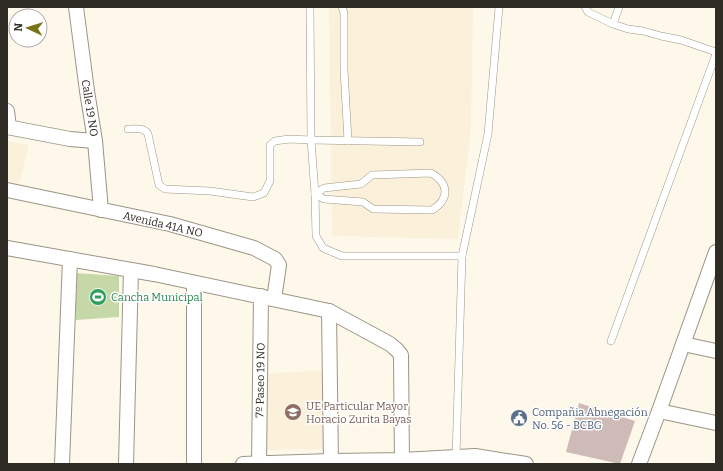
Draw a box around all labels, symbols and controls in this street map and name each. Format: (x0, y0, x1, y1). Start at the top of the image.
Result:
north arrow (8, 8, 48, 48)
text: N (12, 22, 25, 32)
street label: Calle 19 NO (79, 79, 100, 137)
street label: Avenida 41A NO (122, 209, 204, 240)
sports icon: Cancha Municipal (88, 287, 108, 307)
place label: Cancha Municipal (111, 291, 203, 304)
street label: 7º Paseo 19 NO (253, 342, 268, 418)
place label: UE Particular Mayor Horacio Zurita Bayas (306, 400, 412, 426)
school or university icon: UE Particular Mayor Horacio Zurita Bayas (283, 402, 303, 422)
place label: Compañia Abnegación No. 56 - BCBG (532, 406, 648, 432)
public building icon: Compañia Abnegación No. 56 - BCBG (509, 408, 529, 428)

